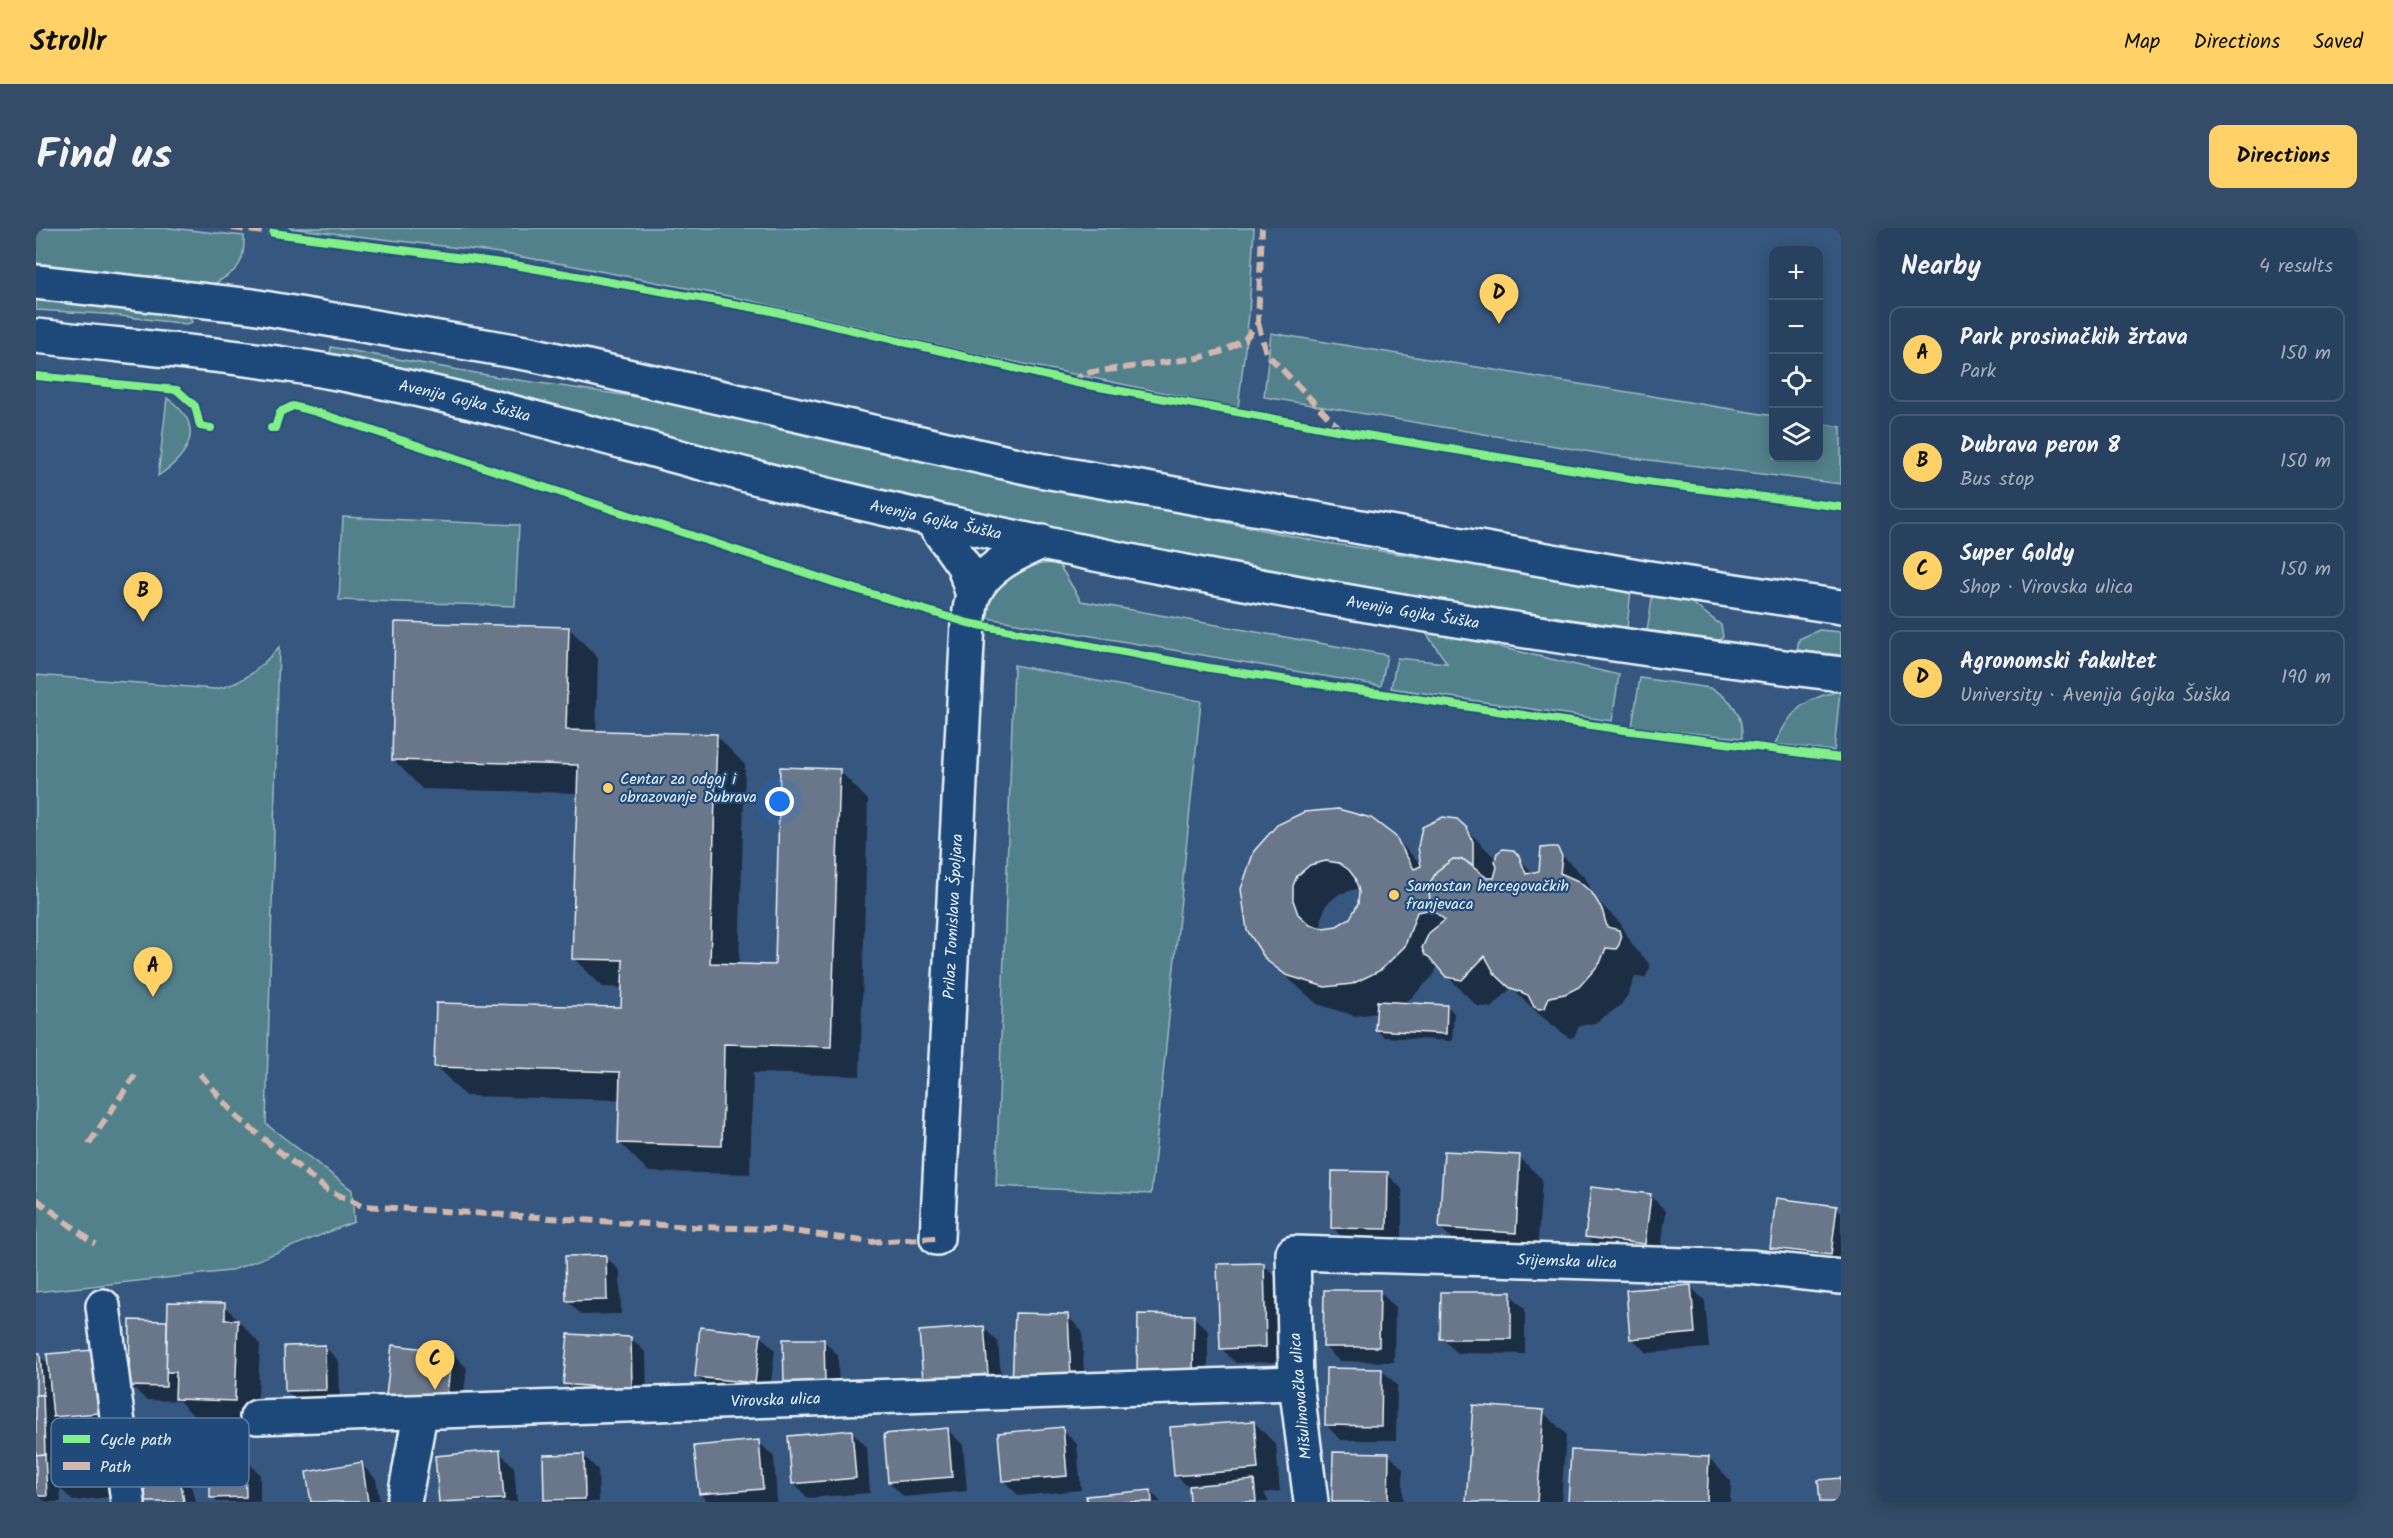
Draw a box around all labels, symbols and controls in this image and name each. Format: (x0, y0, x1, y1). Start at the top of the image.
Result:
text: Strollr (30, 20, 106, 65)
text: Map (2124, 26, 2160, 59)
text: Directions (2193, 26, 2280, 59)
text: Saved (2313, 26, 2363, 59)
text: Find us (36, 123, 172, 190)
button: Directions (2209, 125, 2357, 188)
map controls (1769, 246, 1823, 462)
button: + (1769, 246, 1823, 300)
text: Nearby (1901, 246, 1981, 288)
text: 4 results (2259, 251, 2333, 283)
pin: D (1480, 274, 1518, 324)
button: − (1769, 300, 1823, 354)
text: Park prosinačkih žrtava (1960, 321, 2188, 356)
text: A (1916, 338, 1929, 370)
text: 150 m (2280, 338, 2331, 370)
button: locate (1769, 354, 1823, 408)
text: Park (1960, 356, 1996, 388)
street label: Avenija Gojka Šuška (396, 373, 533, 429)
button: layers (1769, 408, 1823, 462)
text: Dubrava peron 8 (1960, 429, 2120, 464)
text: B (1916, 446, 1929, 478)
text: 150 m (2280, 446, 2331, 478)
text: Bus stop (1960, 464, 2034, 496)
street label: Avenija Gojka Šuška (867, 493, 1004, 547)
text: Super Goldy (1960, 537, 2074, 572)
text: C (1916, 554, 1929, 586)
text: 150 m (2280, 554, 2331, 586)
pin: B (124, 572, 162, 622)
text: Shop · Virovska ulica (1960, 572, 2133, 604)
street label: Avenija Gojka Šuška (1344, 589, 1481, 636)
text: Agronomski fakultet (1960, 645, 2157, 680)
text: D (1916, 662, 1929, 694)
text: 190 m (2281, 662, 2331, 694)
text: University · Avenija Gojka Šuška (1960, 680, 2231, 712)
place label: Centar za odgoj i obrazovanje Dubrava (620, 767, 757, 810)
marker: Centar za odgoj i obrazovanje Dubrava (601, 781, 615, 795)
your location (765, 787, 794, 816)
street label: Prilaz Tomislava Špoljara (937, 833, 970, 1000)
place label: Samostan hercegovačkih franjevaca (1406, 874, 1569, 917)
marker: Samostan hercegovačkih franjevaca (1387, 888, 1401, 902)
pin: A (134, 948, 172, 997)
street label: Srijemska ulica (1517, 1247, 1617, 1275)
street label: Mišulinovačka ulica (1283, 1331, 1319, 1461)
pin: C (416, 1340, 454, 1390)
street label: Virovska ulica (730, 1386, 821, 1414)
legend (51, 1418, 249, 1487)
text: Cycle path (100, 1428, 172, 1453)
text: Path (100, 1455, 131, 1480)

